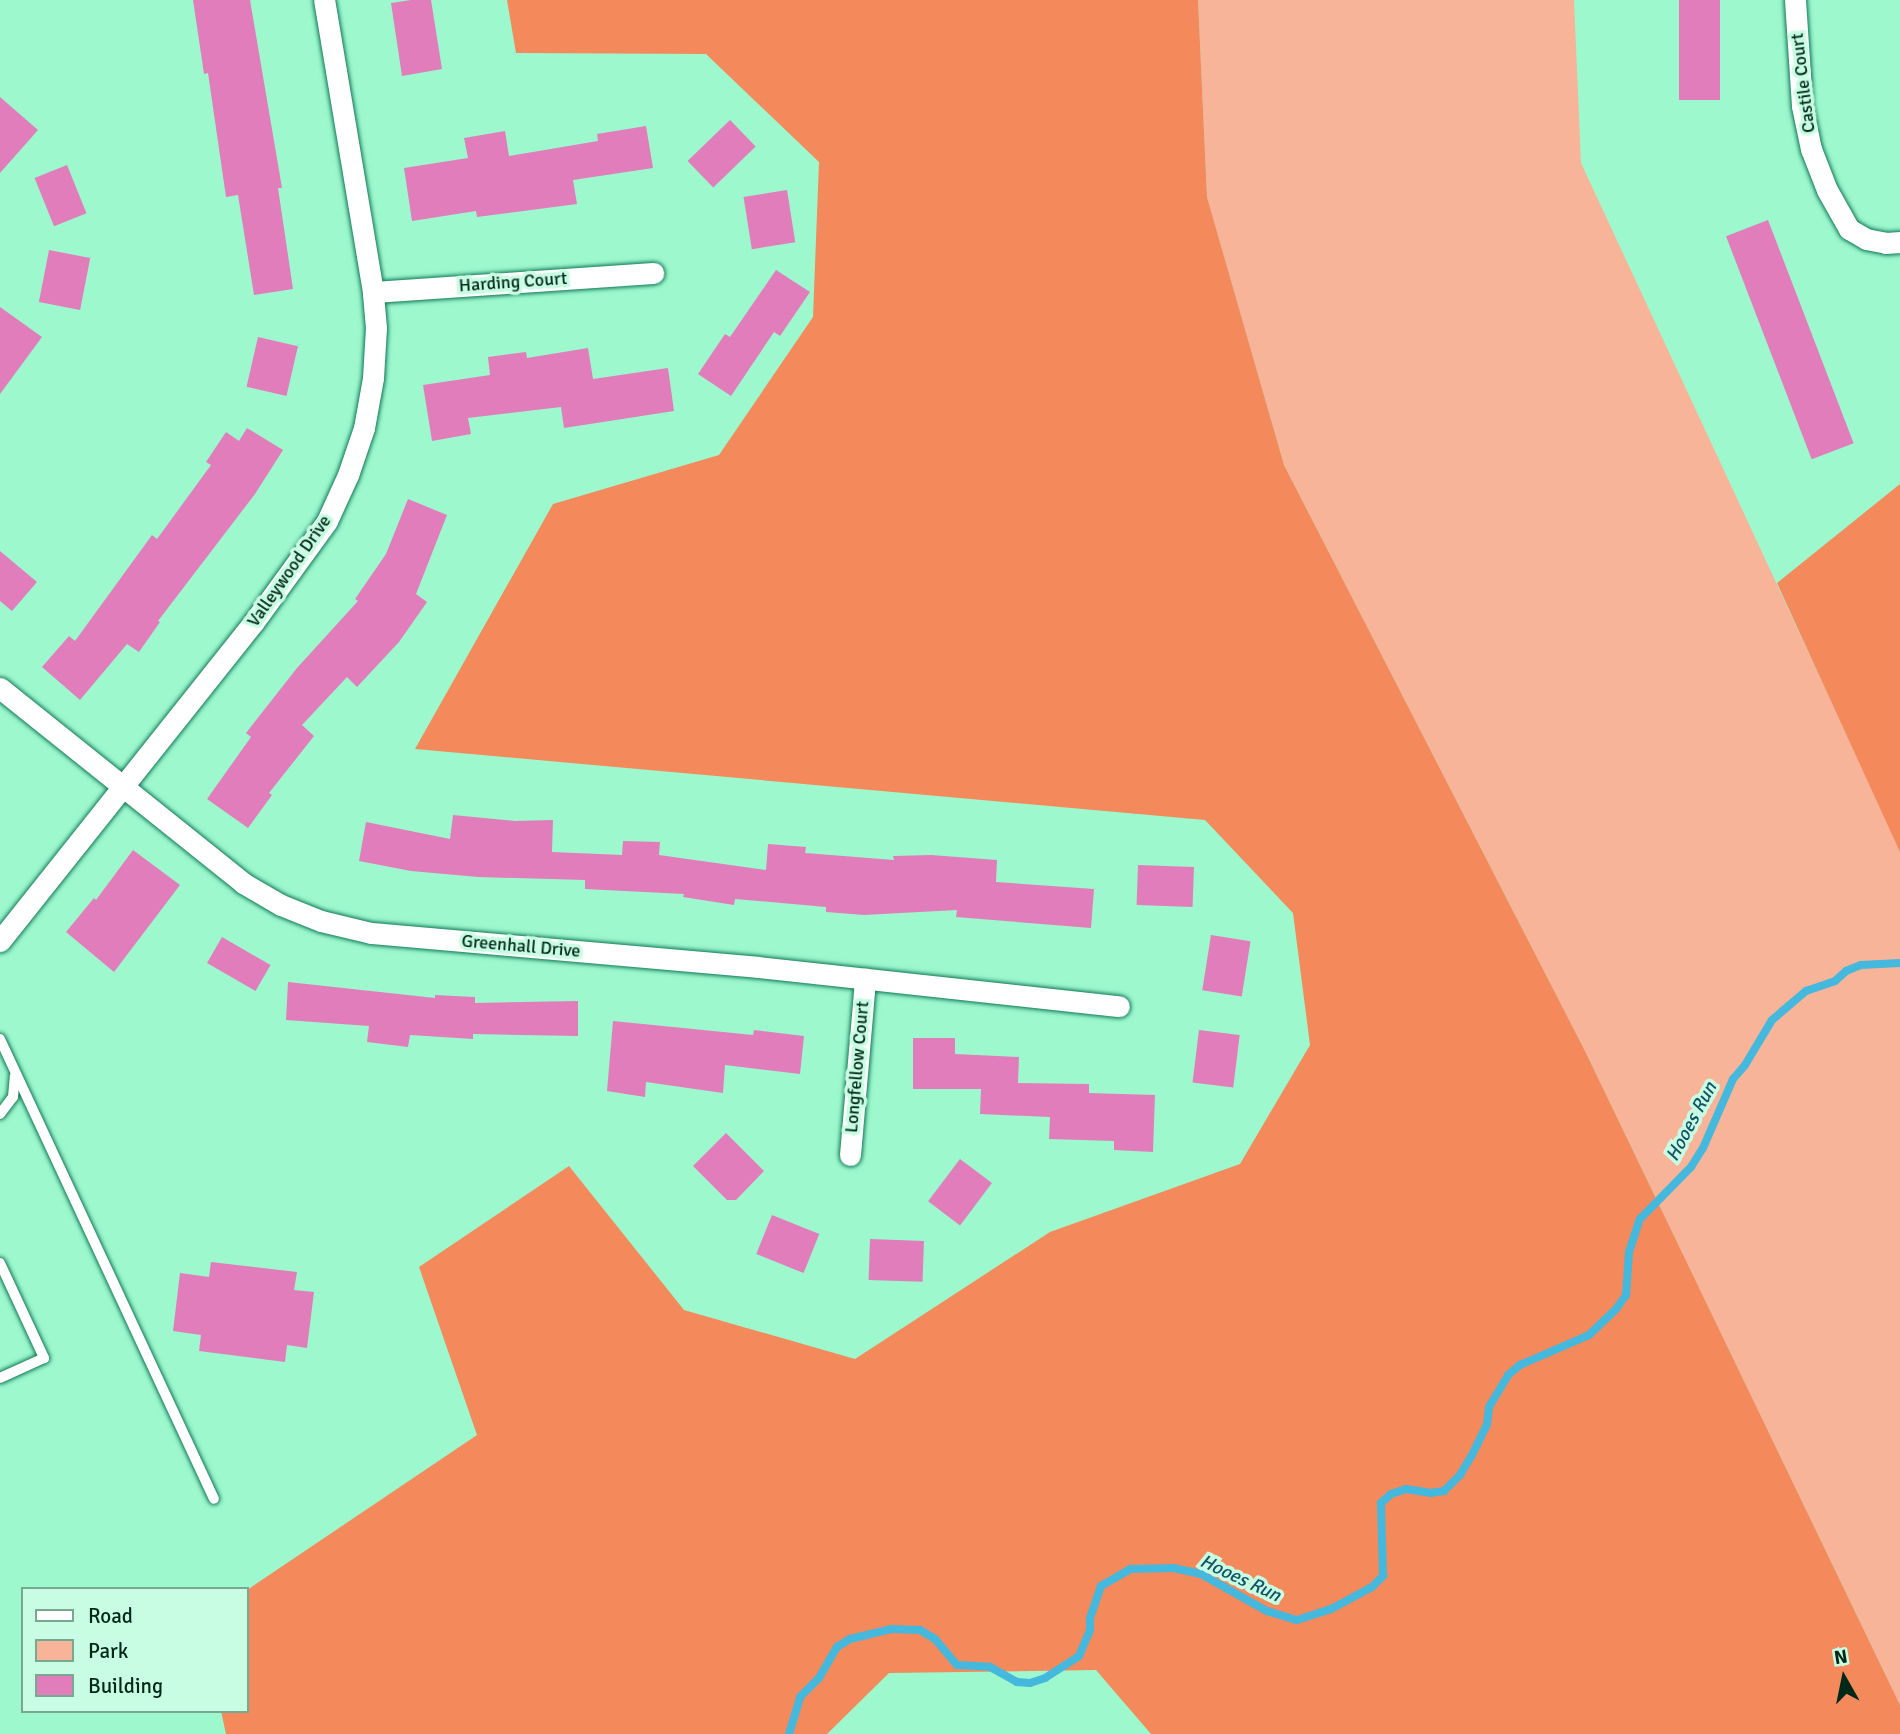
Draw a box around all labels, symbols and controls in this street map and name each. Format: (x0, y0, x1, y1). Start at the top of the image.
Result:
street label: Castile Court (1786, 32, 1820, 134)
street label: Harding Court (458, 267, 568, 297)
street label: Valleywood Drive (242, 511, 336, 631)
street label: Greenhall Drive (461, 930, 581, 962)
street label: Longfellow Court (840, 1000, 874, 1134)
water label: Hooes Run (1662, 1079, 1722, 1165)
water label: Hooes Run (1196, 1550, 1284, 1608)
legend (21, 1587, 248, 1713)
text: Road (88, 1603, 133, 1629)
text: Park (88, 1638, 128, 1664)
north arrow (1809, 1643, 1879, 1713)
text: N (1832, 1644, 1849, 1670)
text: Building (88, 1673, 163, 1699)

